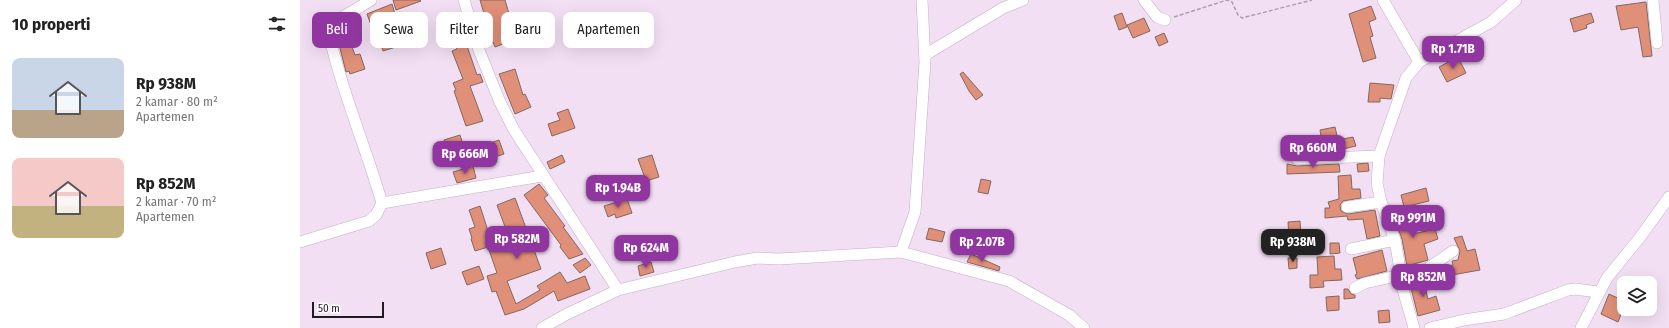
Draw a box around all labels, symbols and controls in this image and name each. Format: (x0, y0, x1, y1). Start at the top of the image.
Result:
chip: Beli (312, 12, 362, 48)
chip: Sewa (370, 12, 428, 48)
chip: Filter (436, 12, 493, 48)
chip: Baru (501, 12, 555, 48)
chip: Apartemen (563, 12, 654, 48)
icon: filters (266, 13, 288, 35)
text: 10 properti (12, 14, 91, 35)
pin: Rp 1.71B (1412, 36, 1494, 70)
text: Rp 1.71B (1431, 41, 1475, 56)
text: Rp 938M (136, 73, 196, 94)
icon: home (44, 74, 92, 122)
text: 2 kamar · 80 m² (136, 94, 218, 109)
text: Apartemen (136, 109, 194, 124)
pin: Rp 660M (1276, 135, 1350, 169)
text: Rp 660M (1289, 140, 1337, 155)
pin: Rp 666M (428, 141, 502, 175)
text: Rp 666M (442, 146, 488, 161)
text: Rp 852M (136, 173, 196, 194)
icon: home (44, 174, 92, 222)
pin: Rp 1.94B (577, 175, 659, 209)
text: Rp 1.94B (595, 180, 641, 195)
text: 2 kamar · 70 m² (136, 194, 216, 209)
pin: Rp 991M (1376, 205, 1450, 239)
text: Apartemen (136, 209, 194, 224)
text: Rp 991M (1390, 210, 1436, 225)
pin: Rp 582M (480, 226, 554, 260)
pin: Rp 2.07B (941, 229, 1023, 263)
pin: Rp 938M (1256, 229, 1330, 263)
text: Rp 582M (494, 231, 540, 246)
text: Rp 2.07B (959, 234, 1005, 249)
text: Rp 938M (1270, 234, 1316, 249)
pin: Rp 624M (609, 235, 683, 269)
text: Rp 624M (623, 240, 669, 255)
pin: Rp 852M (1386, 264, 1460, 298)
text: Rp 852M (1400, 269, 1446, 284)
map controls (1617, 276, 1657, 316)
button: layers (1617, 276, 1657, 316)
scale bar (312, 300, 384, 319)
text: 50 m (318, 302, 340, 315)

